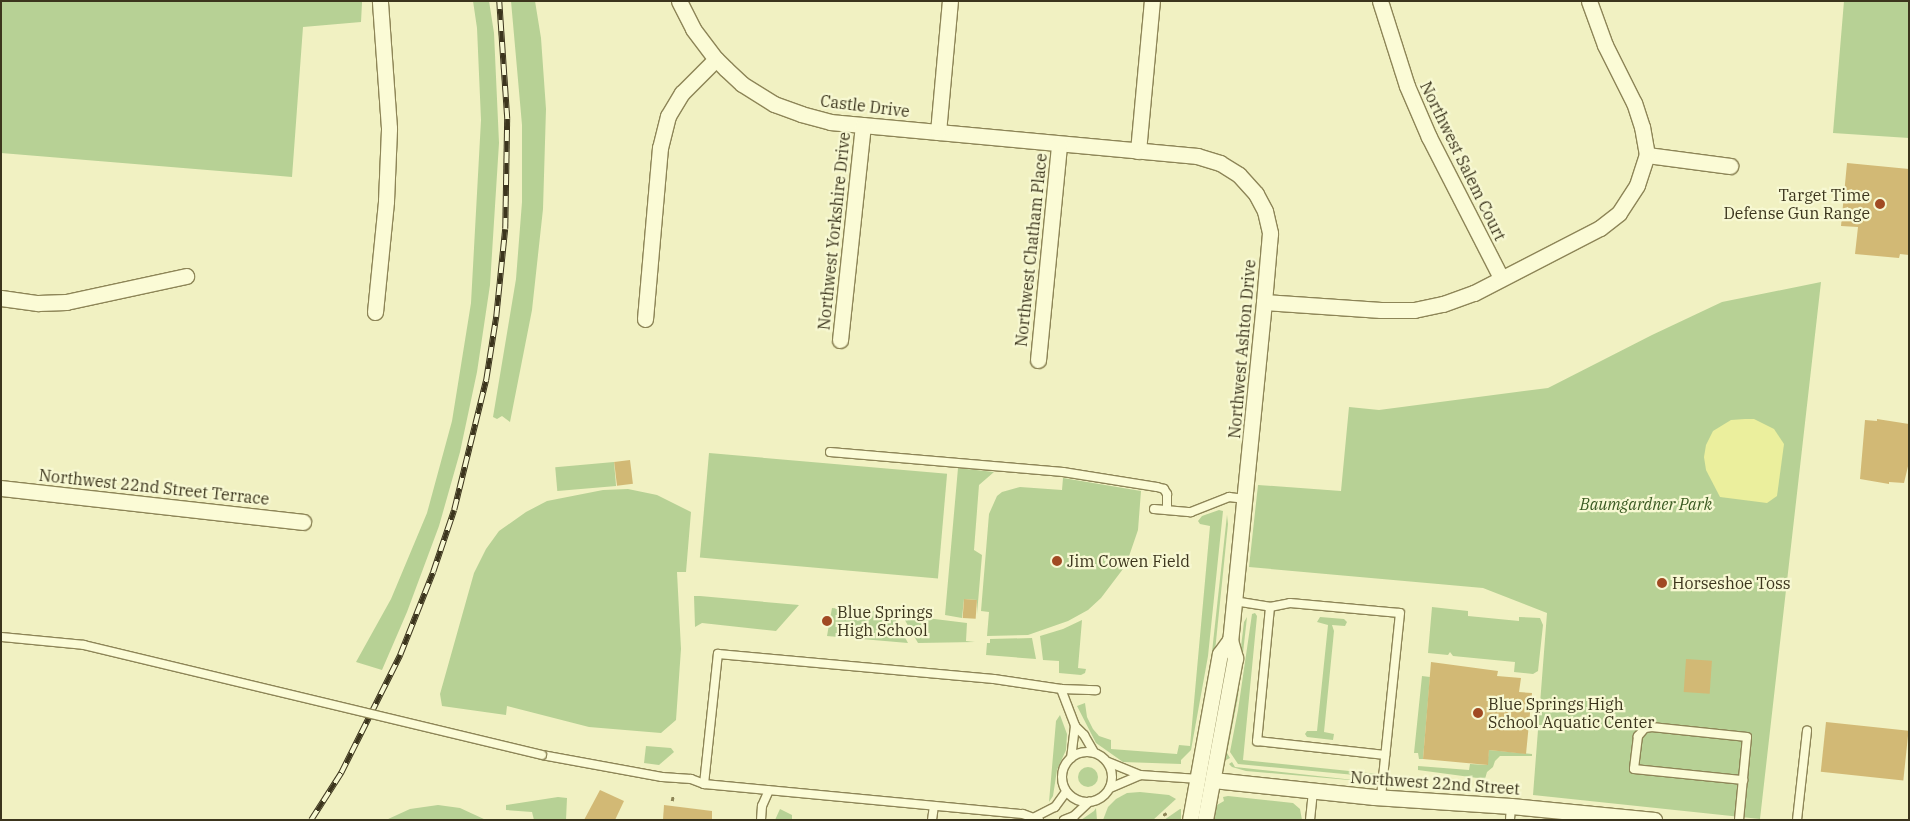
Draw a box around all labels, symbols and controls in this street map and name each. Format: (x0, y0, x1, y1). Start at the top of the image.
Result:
street label: Northwest Salem Court (1416, 78, 1510, 244)
street label: Castle Drive (819, 91, 911, 121)
street label: Northwest Yorkshire Drive (814, 131, 854, 331)
street label: Northwest Chatham Place (1011, 152, 1051, 348)
place label: Target Time Defense Gun Range (1724, 185, 1870, 223)
marker: Target Time Defense Gun Range (1874, 198, 1886, 210)
street label: Northwest Ashton Drive (1225, 259, 1259, 439)
street label: Northwest 22nd Street Terrace (38, 465, 270, 509)
park label: Baumgardner Park (1580, 494, 1712, 514)
place label: Jim Cowen Field (1067, 551, 1190, 571)
marker: Jim Cowen Field (1051, 555, 1063, 567)
place label: Horseshoe Toss (1672, 573, 1791, 593)
marker: Horseshoe Toss (1656, 577, 1668, 589)
place label: Blue Springs High School (837, 602, 933, 640)
marker: Blue Springs High School (821, 615, 833, 627)
place label: Blue Springs High School Aquatic Center (1488, 694, 1654, 732)
marker: Blue Springs High School Aquatic Center (1472, 707, 1484, 719)
street label: Northwest 22nd Street (1350, 767, 1520, 799)

